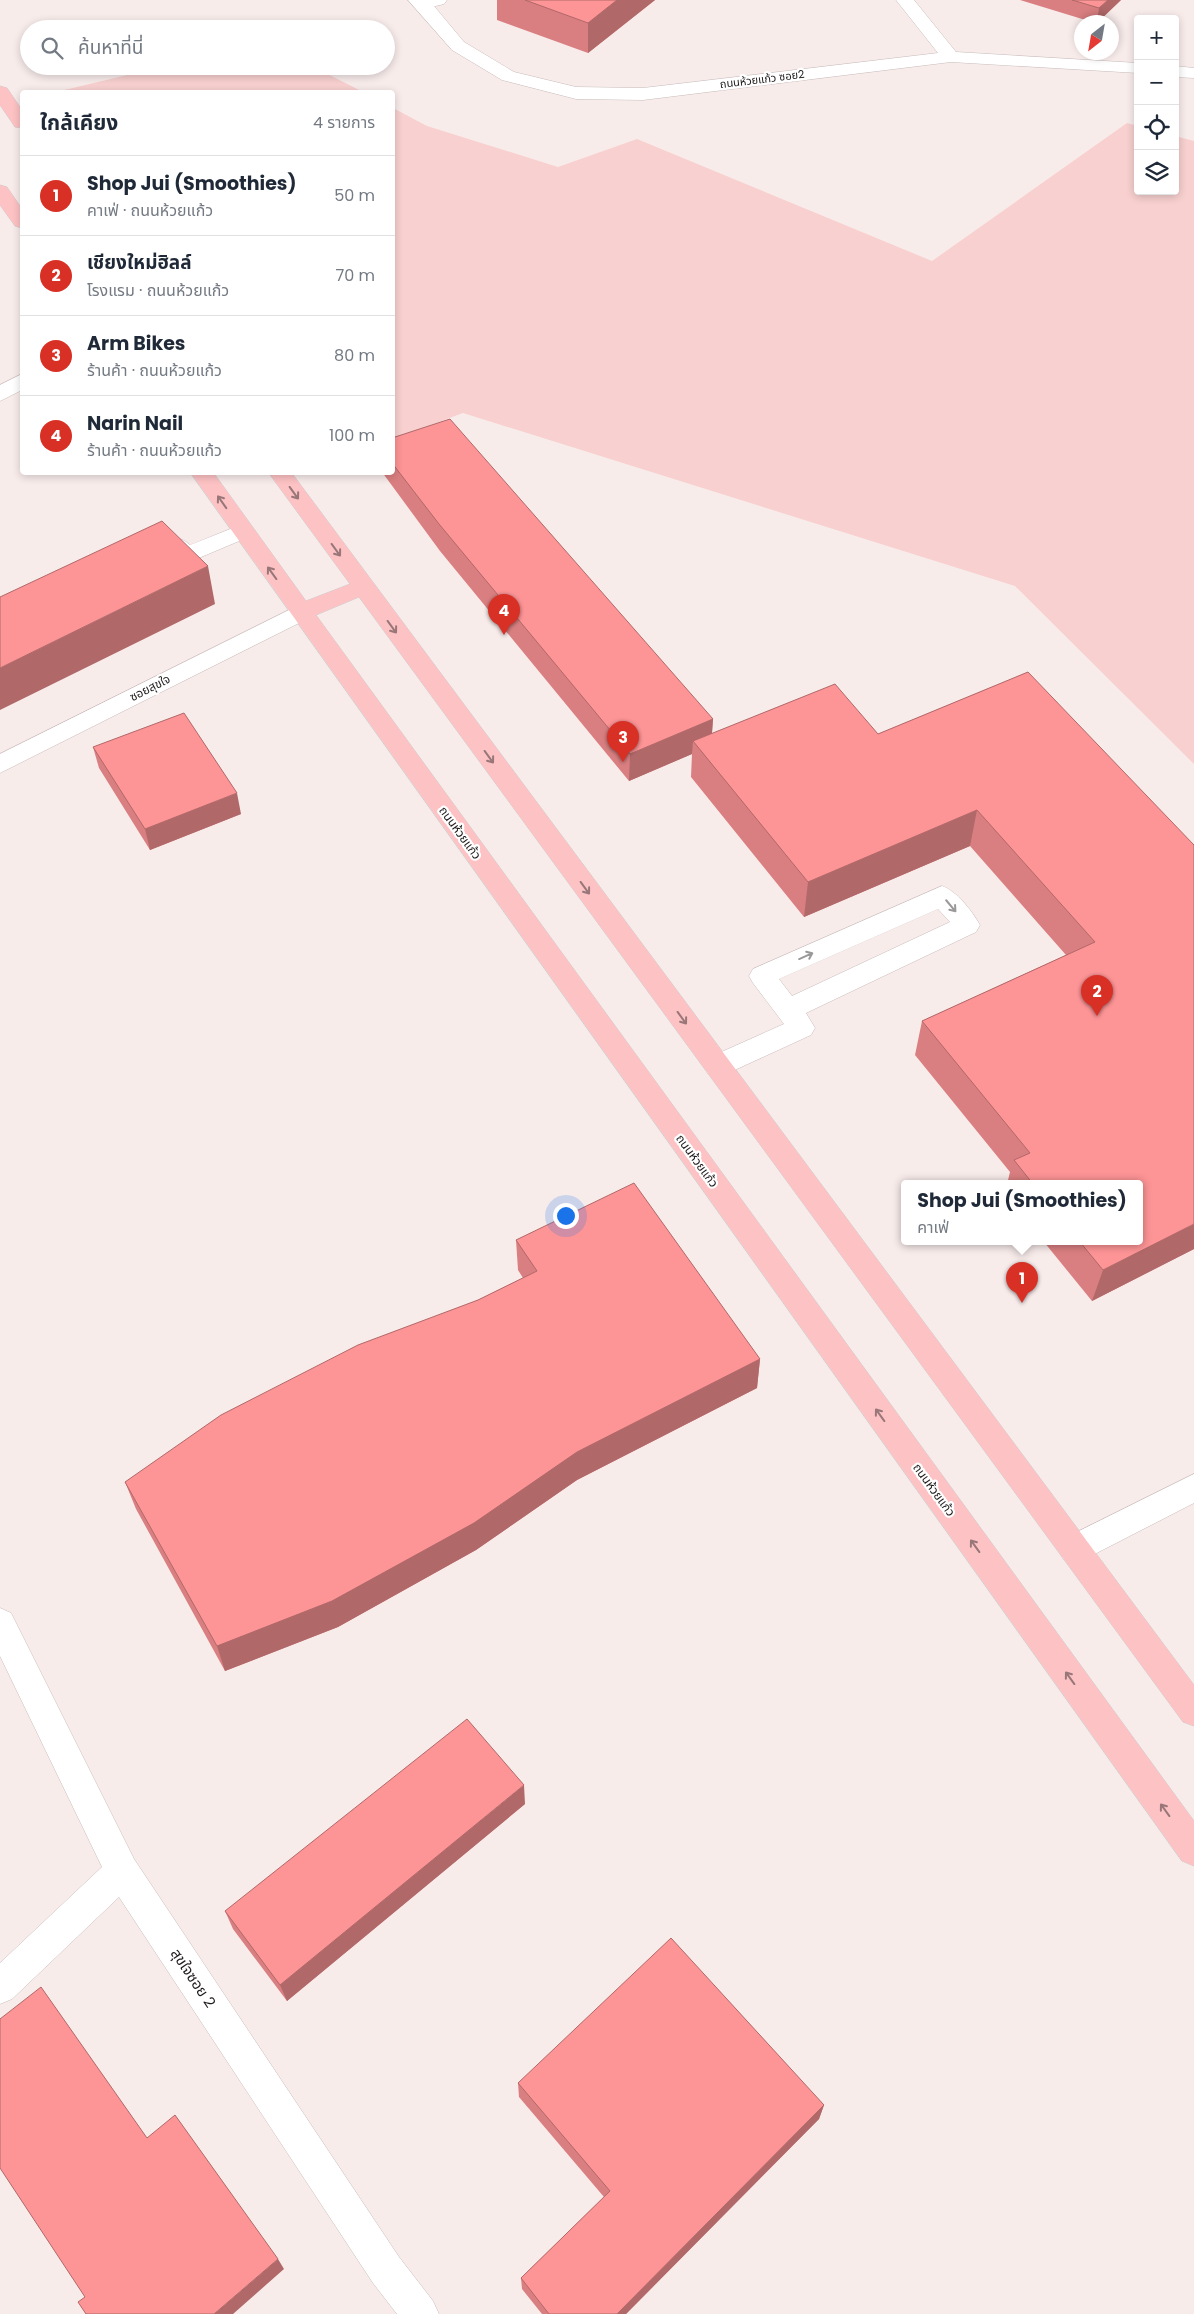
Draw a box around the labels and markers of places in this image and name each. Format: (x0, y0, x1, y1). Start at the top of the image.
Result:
pin: 4 (488, 594, 520, 635)
pin: 3 (607, 721, 639, 762)
pin: 2 (1081, 975, 1113, 1016)
pin: 1 (1006, 1262, 1038, 1303)

